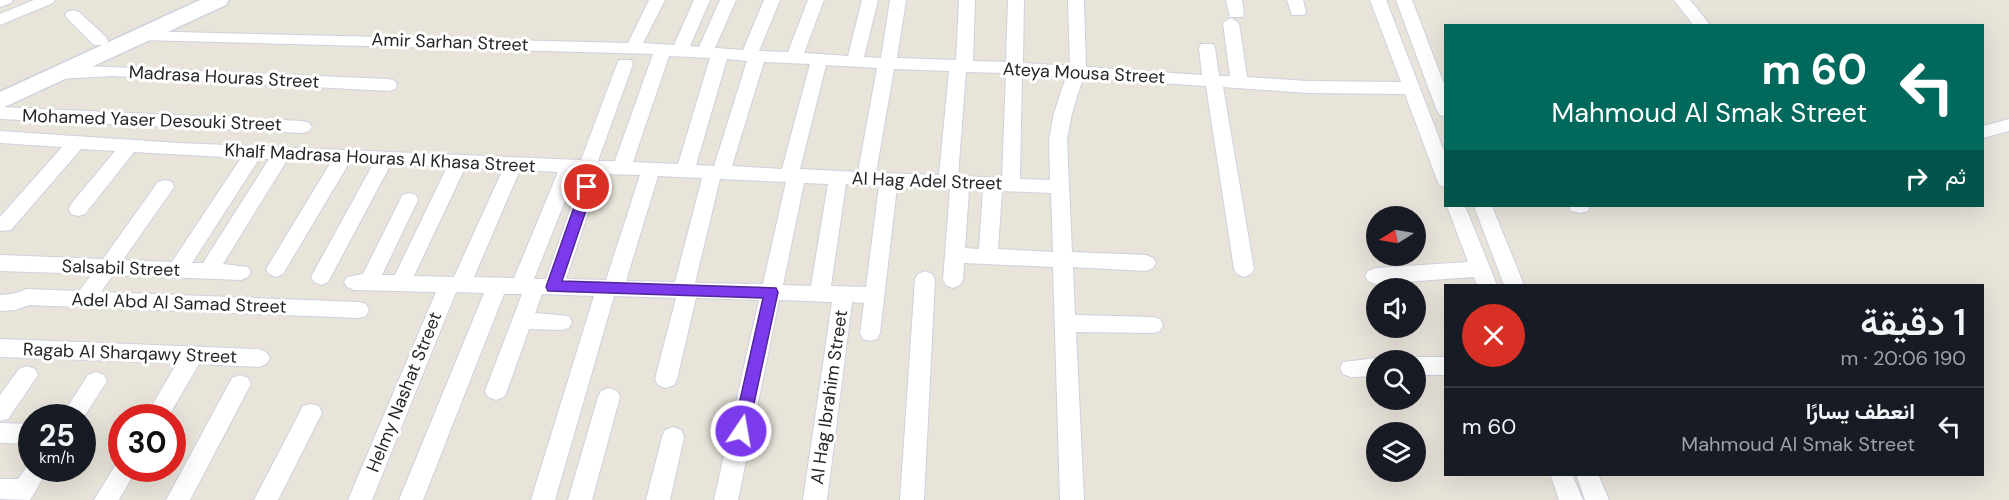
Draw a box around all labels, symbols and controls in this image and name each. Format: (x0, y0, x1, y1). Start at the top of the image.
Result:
street label: Amir Sarhan Street (371, 27, 529, 57)
text: 60 m (1761, 42, 1867, 97)
icon: left (1888, 48, 1966, 126)
street label: Ateya Mousa Street (1002, 57, 1166, 89)
street label: Madrasa Houras Street (128, 60, 320, 94)
text: Mahmoud Al Smak Street (1552, 95, 1867, 130)
street label: Mohamed Yaser Desouki Street (22, 103, 282, 137)
street label: Khalf Madrasa Houras Al Khasa Street (224, 138, 536, 178)
pin (561, 161, 612, 212)
icon: right (1900, 162, 1933, 195)
text: ثم (1945, 162, 1966, 191)
street label: Al Hag Adel Street (851, 166, 1003, 196)
icon: arrive (570, 170, 603, 203)
north arrow (1366, 206, 1426, 266)
map controls (1366, 206, 1426, 482)
street label: Salsabil Street (61, 254, 181, 282)
button: sound (1366, 278, 1426, 338)
street label: Adel Abd Al Samad Street (71, 287, 287, 319)
text: 1 دقيقة (1860, 299, 1966, 346)
button: close (1462, 304, 1525, 367)
street label: Helmy Nashat Street (361, 308, 447, 476)
street label: Al Hag Ibrahim Street (805, 308, 853, 486)
street label: Ragab Al Sharqawy Street (23, 337, 237, 369)
text: 190 m · 20:06 (1840, 345, 1966, 371)
button: search (1366, 350, 1426, 410)
text: انعطف يسارًا (1806, 397, 1915, 426)
position arrow (709, 399, 773, 463)
speed limit sign: 30 (108, 404, 186, 482)
icon: left (1933, 410, 1966, 443)
text: 60 m (1462, 412, 1516, 441)
text: 25 (39, 416, 75, 455)
button: layers (1366, 422, 1426, 482)
text: Mahmoud Al Smak Street (1681, 431, 1915, 457)
text: km/h (39, 448, 75, 468)

